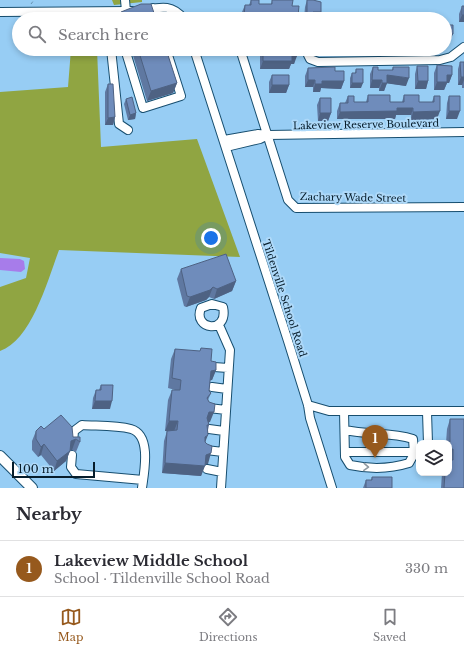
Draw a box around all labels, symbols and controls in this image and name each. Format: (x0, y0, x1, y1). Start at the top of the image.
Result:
search box (12, 12, 452, 56)
icon: search (26, 23, 48, 45)
text: Search here (58, 25, 149, 44)
street label: Lakeview Reserve Boulevard (293, 117, 439, 132)
street label: Zachary Wade Street (300, 190, 406, 205)
your location (201, 228, 221, 248)
street label: Tildenville School Road (259, 238, 310, 359)
pin: 1 (362, 425, 388, 458)
map controls (416, 440, 452, 476)
button: layers (416, 440, 452, 476)
scale bar (12, 460, 95, 479)
text: 100 m (18, 462, 54, 476)
one-way arrow (363, 463, 369, 471)
text: Nearby (16, 504, 82, 525)
text: Lakeview Middle School (54, 551, 248, 570)
text: 1 (26, 560, 32, 577)
text: 330 m (405, 560, 448, 577)
text: School · Tildenville School Road (54, 570, 270, 587)
tab: Map (58, 606, 83, 644)
tab: Directions (199, 606, 257, 644)
tab: Saved (373, 606, 406, 644)

